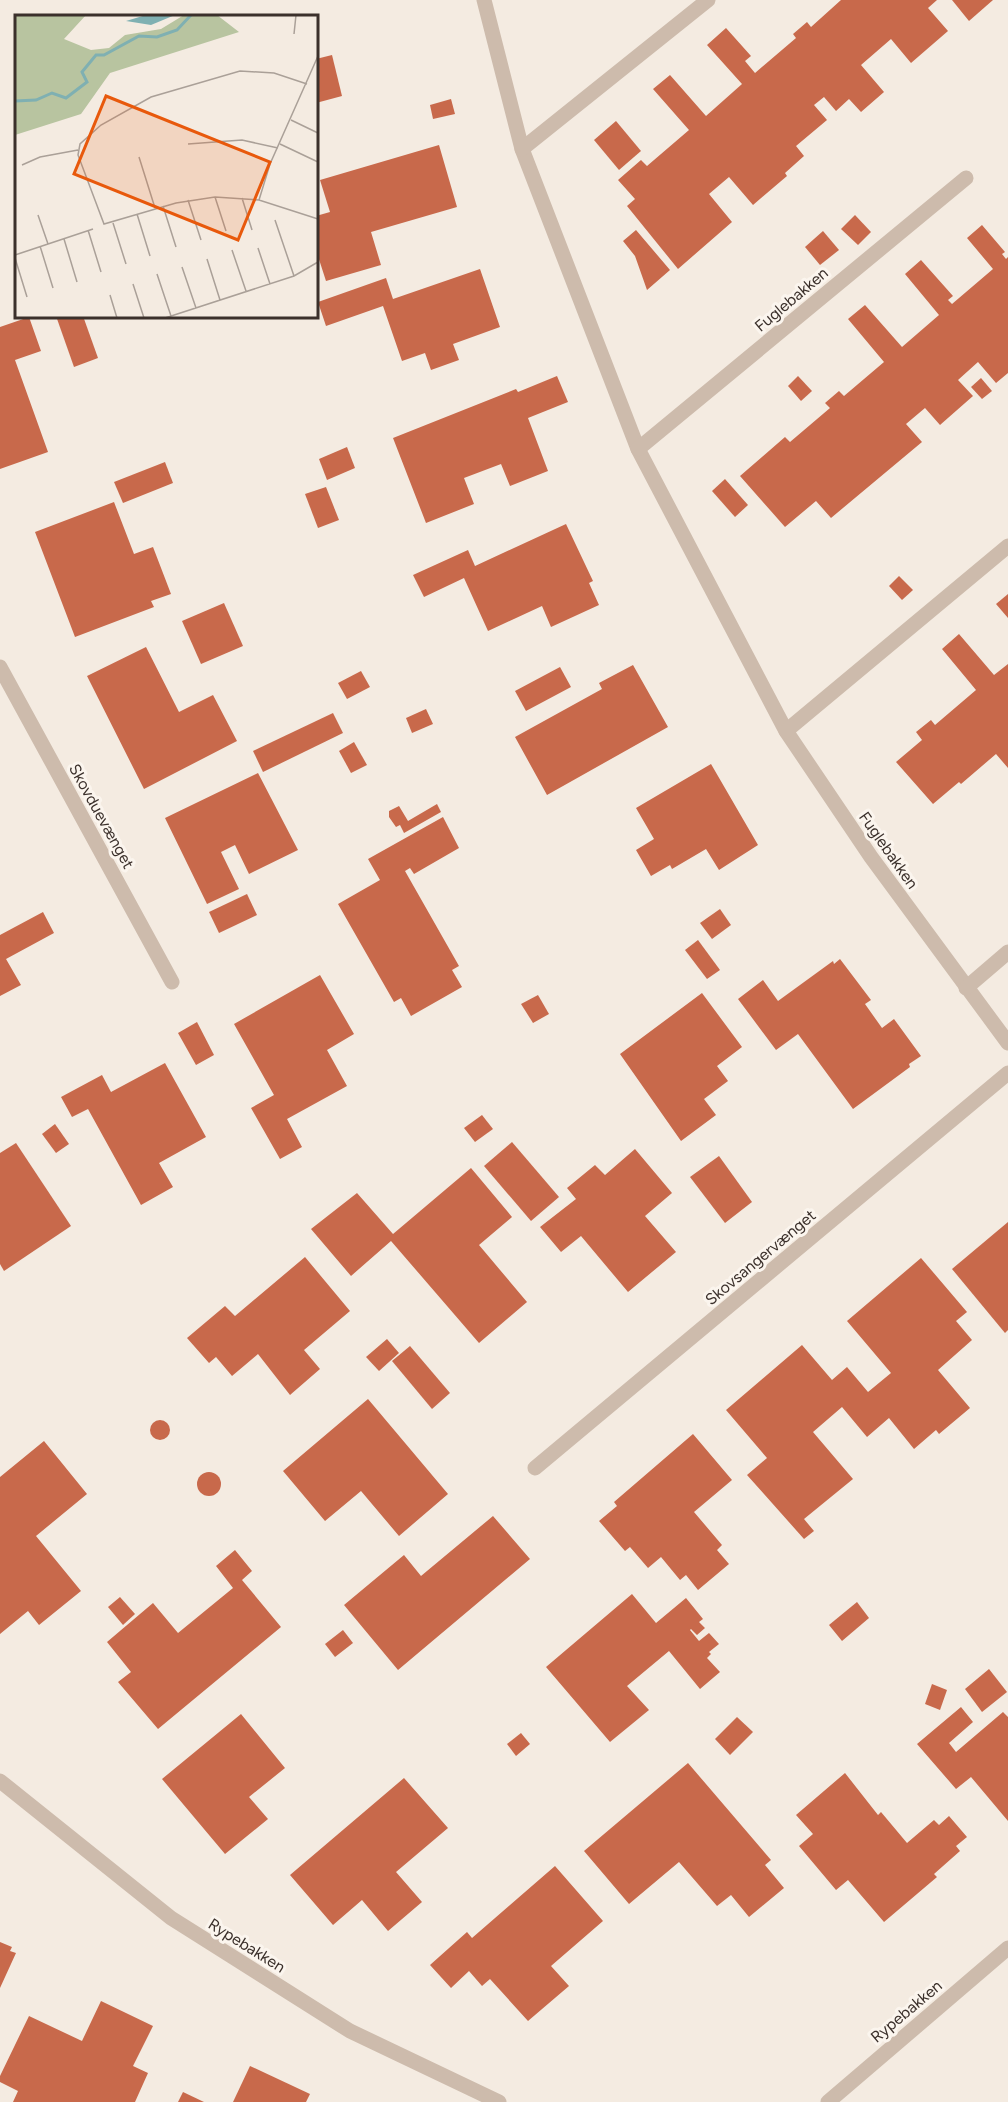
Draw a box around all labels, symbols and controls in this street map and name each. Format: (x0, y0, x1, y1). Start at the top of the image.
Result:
inset map (15, 15, 318, 318)
street label: Fuglebakken (751, 263, 832, 335)
street label: Skovduevænget (65, 761, 138, 872)
street label: Fuglebakken (855, 808, 922, 893)
street label: Skovsangervænget (701, 1206, 819, 1309)
street label: Rypebakken (205, 1914, 289, 1977)
street label: Rypebakken (867, 1976, 946, 2047)

